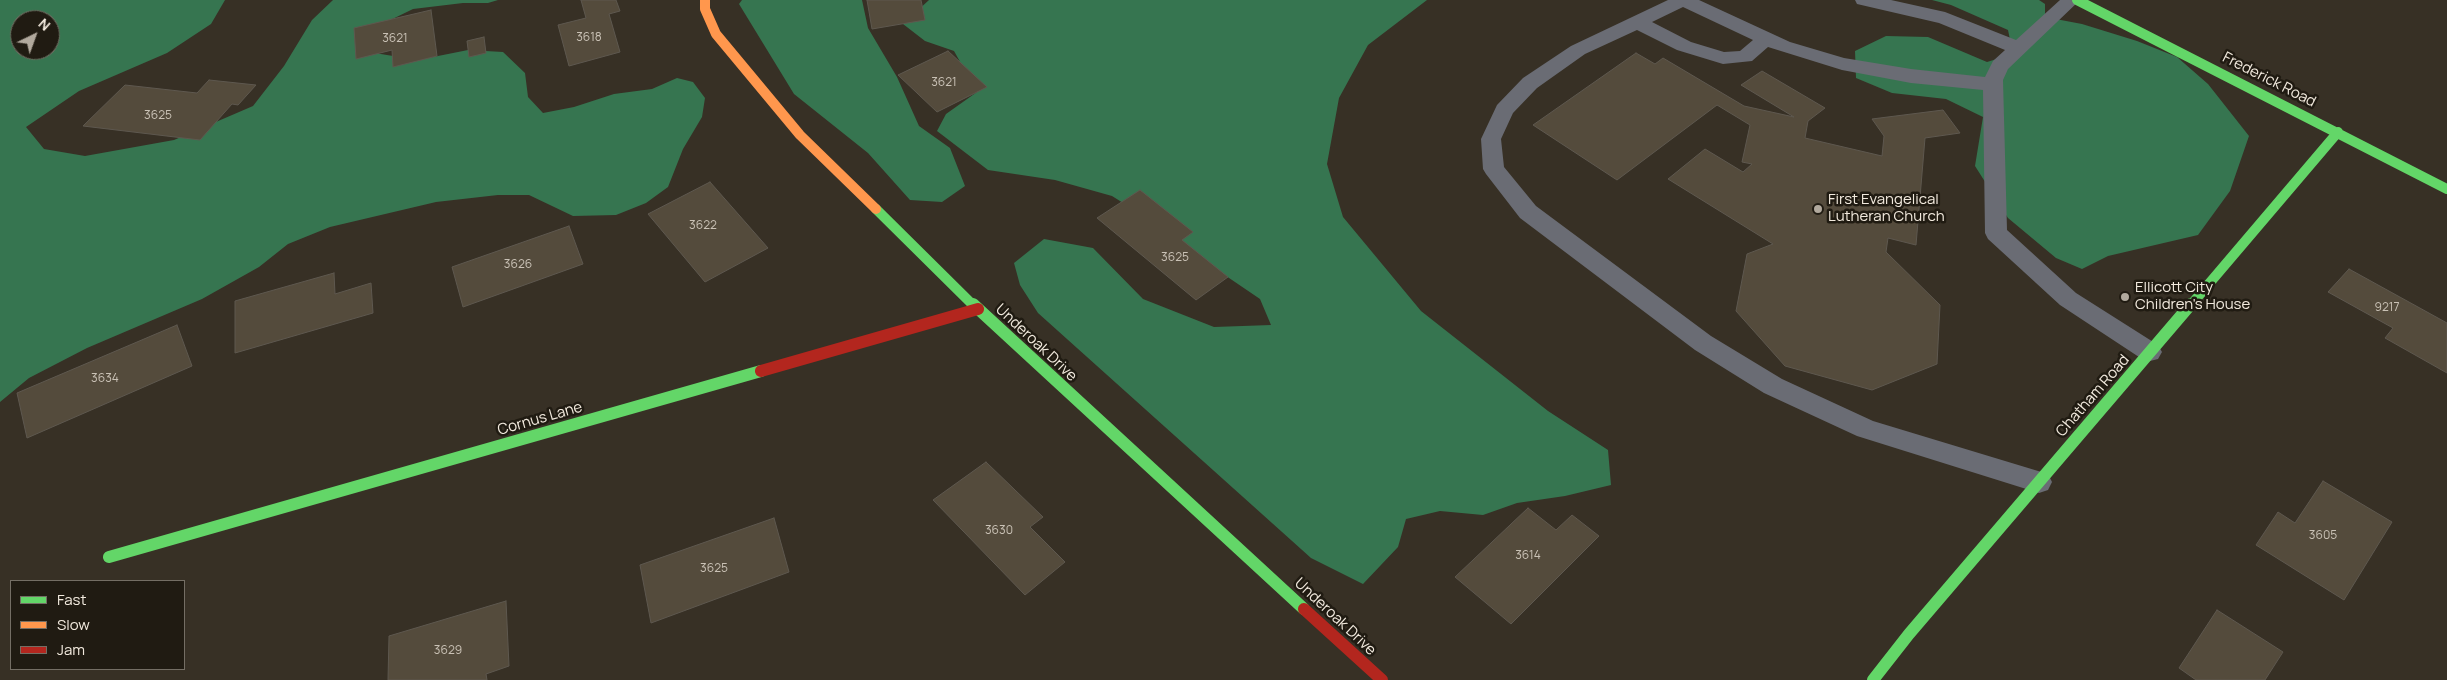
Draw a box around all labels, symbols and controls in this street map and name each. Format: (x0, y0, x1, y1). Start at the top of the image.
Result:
north arrow (10, 10, 60, 60)
text: N (35, 14, 55, 35)
house number: 3618 (576, 31, 602, 45)
house number: 3621 (382, 32, 408, 46)
street label: Frederick Road (2219, 49, 2319, 111)
house number: 3621 (931, 76, 957, 90)
house number: 3625 (144, 109, 172, 123)
place label: First Evangelical Lutheran Church (1828, 191, 1945, 226)
marker: First Evangelical Lutheran Church (1812, 203, 1824, 215)
house number: 3622 (689, 219, 717, 233)
house number: 3625 (1161, 251, 1189, 265)
house number: 3626 (504, 258, 532, 272)
place label: Ellicott City Children's House (2135, 279, 2250, 314)
marker: Ellicott City Children's House (2119, 291, 2131, 303)
street label: Underoak Drive (991, 301, 1081, 385)
house number: 9217 (2375, 301, 2399, 315)
street label: Chatham Road (2053, 351, 2133, 441)
house number: 3634 (91, 372, 119, 386)
street label: Cornus Lane (496, 398, 584, 440)
house number: 3630 (985, 524, 1013, 538)
house number: 3605 (2309, 529, 2337, 543)
house number: 3614 (1515, 549, 1541, 563)
house number: 3625 (700, 562, 728, 576)
street label: Underoak Drive (1290, 575, 1380, 659)
legend (10, 580, 185, 670)
text: Fast (57, 589, 86, 610)
text: Slow (57, 614, 90, 635)
text: Jam (57, 639, 85, 660)
house number: 3629 (434, 644, 462, 658)

